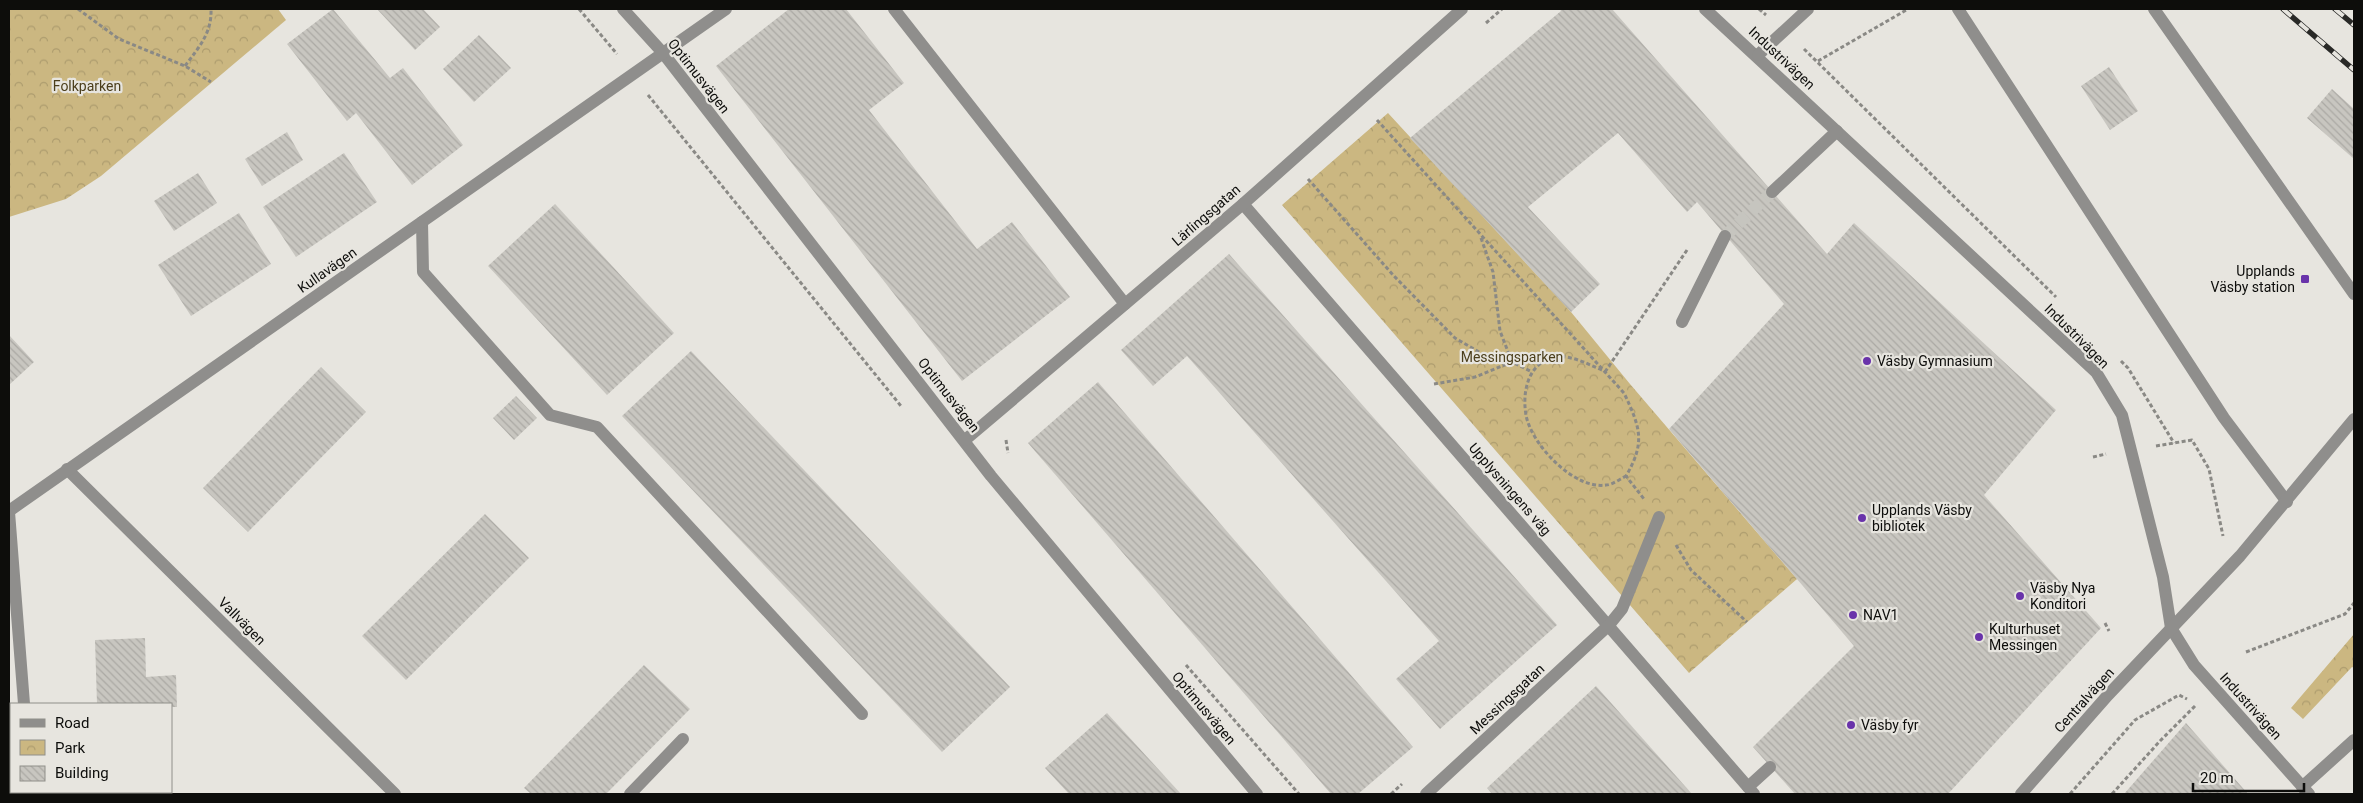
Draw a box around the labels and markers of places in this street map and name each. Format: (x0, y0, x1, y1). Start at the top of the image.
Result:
place label: Upplands Väsby station (2211, 263, 2295, 295)
marker: Upplands Väsby station (2299, 273, 2311, 285)
place label: Väsby Gymnasium (1877, 353, 1993, 369)
marker: Väsby Gymnasium (1861, 355, 1873, 367)
place label: Upplands Väsby bibliotek (1872, 502, 1972, 534)
marker: Upplands Väsby bibliotek (1856, 512, 1868, 524)
place label: Väsby Nya Konditori (2030, 580, 2095, 612)
marker: Väsby Nya Konditori (2014, 590, 2026, 602)
place label: NAV1 (1863, 607, 1898, 623)
marker: NAV1 (1847, 609, 1859, 621)
place label: Kulturhuset Messingen (1989, 621, 2061, 653)
marker: Kulturhuset Messingen (1973, 631, 1985, 643)
place label: Väsby fyr (1861, 717, 1919, 733)
marker: Väsby fyr (1845, 719, 1857, 731)

